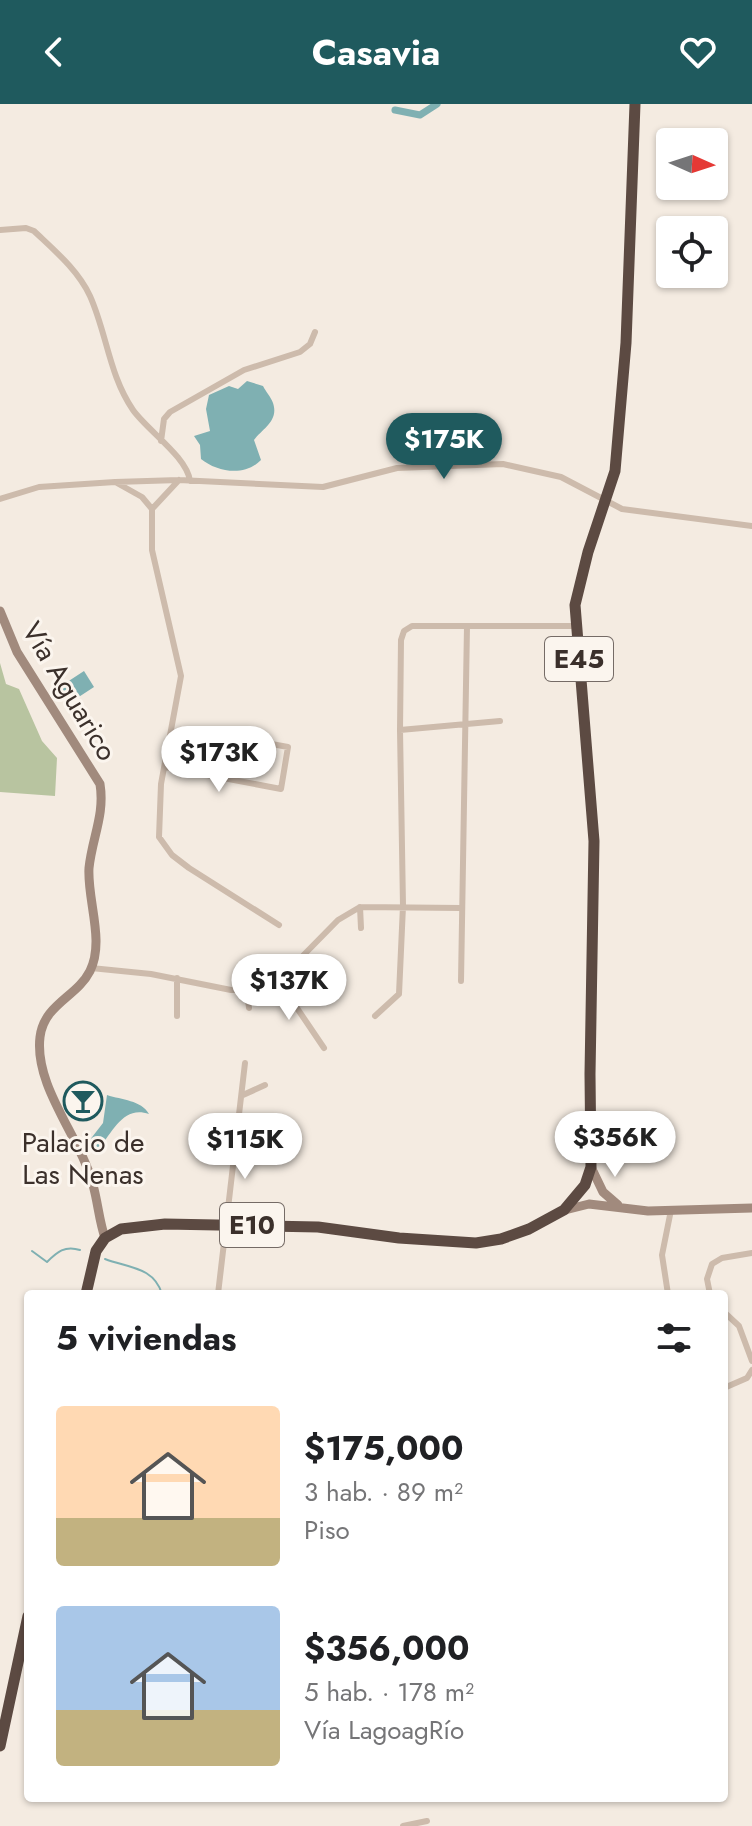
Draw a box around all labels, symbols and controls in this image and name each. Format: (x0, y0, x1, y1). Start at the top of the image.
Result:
text: Casavia (312, 26, 440, 78)
icon: back (32, 30, 76, 74)
icon: heart (676, 30, 720, 74)
north arrow (656, 128, 728, 200)
map controls (656, 128, 728, 288)
button: locate (656, 216, 728, 288)
pin: $175K (388, 413, 500, 481)
text: $175K (404, 420, 484, 458)
street label: Vía Aguarico (12, 614, 127, 769)
road number: E45 (545, 637, 613, 681)
pin: $173K (163, 726, 275, 794)
text: $173K (179, 733, 259, 771)
pin: $137K (233, 954, 345, 1022)
text: $137K (249, 961, 329, 999)
bar icon: Palacio de Las Nenas (62, 1080, 104, 1122)
pin: $356K (559, 1111, 671, 1179)
pin: $115K (189, 1113, 301, 1181)
text: $356K (573, 1118, 657, 1156)
text: $115K (206, 1120, 284, 1158)
place label: Palacio de Las Nenas (22, 1122, 144, 1195)
road number: E10 (220, 1203, 284, 1247)
text: 5 viviendas (56, 1314, 237, 1363)
icon: filters (652, 1316, 696, 1360)
text: $175,000 (304, 1424, 463, 1473)
icon: home (120, 1438, 216, 1534)
text: 3 hab. · 89 m² (304, 1473, 463, 1511)
text: Piso (304, 1511, 350, 1549)
text: $356,000 (304, 1624, 469, 1673)
icon: home (120, 1638, 216, 1734)
text: 5 hab. · 178 m² (304, 1673, 474, 1711)
text: Vía LagoagRío (304, 1711, 464, 1749)

